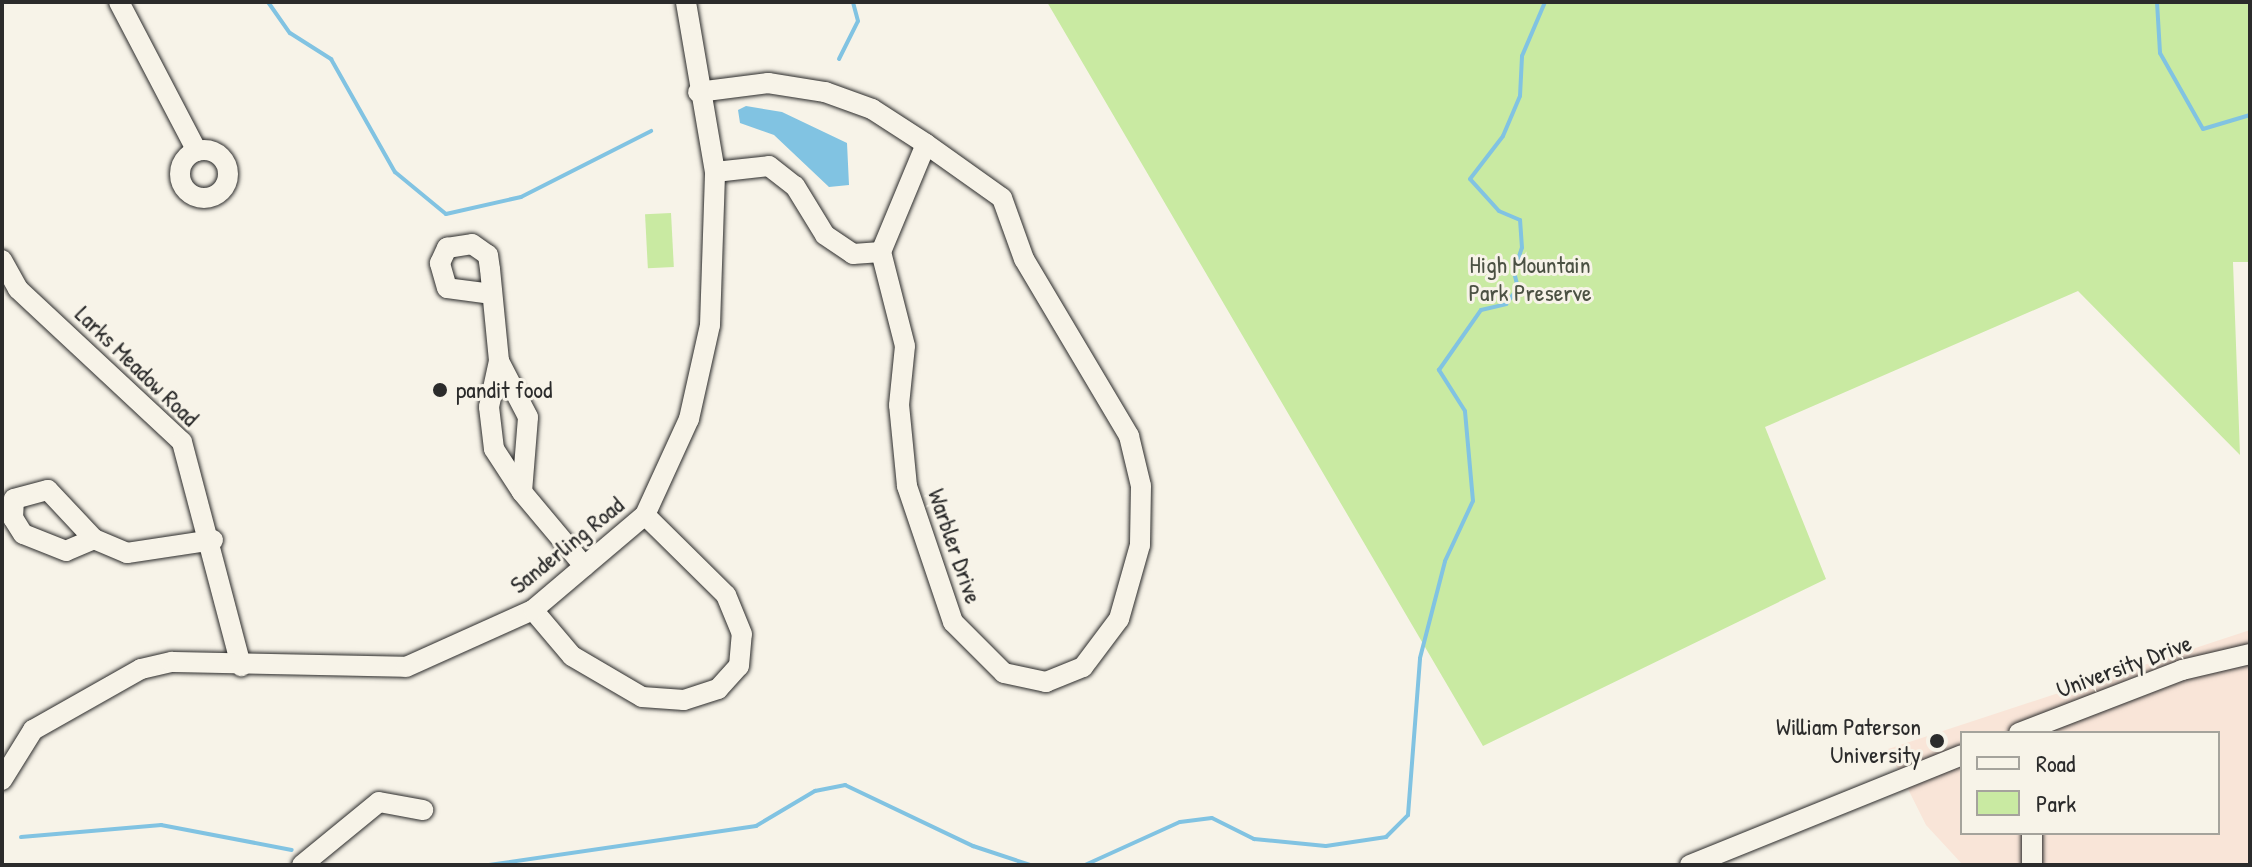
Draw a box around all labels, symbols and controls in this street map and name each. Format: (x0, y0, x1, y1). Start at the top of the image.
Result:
park label: High Mountain Park Preserve (1468, 251, 1592, 307)
street label: Larks Meadow Road (69, 300, 205, 432)
place label: pandit food (456, 376, 552, 404)
marker: pandit food (431, 381, 449, 399)
street label: Warbler Drive (922, 485, 988, 607)
street label: Sanderling Road (504, 491, 630, 599)
street label: University Drive (2053, 628, 2195, 704)
place label: William Paterson University (1776, 713, 1921, 769)
legend (1960, 731, 2220, 835)
marker: William Paterson University (1928, 732, 1946, 750)
text: Road (2036, 747, 2075, 779)
text: Park (2036, 787, 2076, 819)

